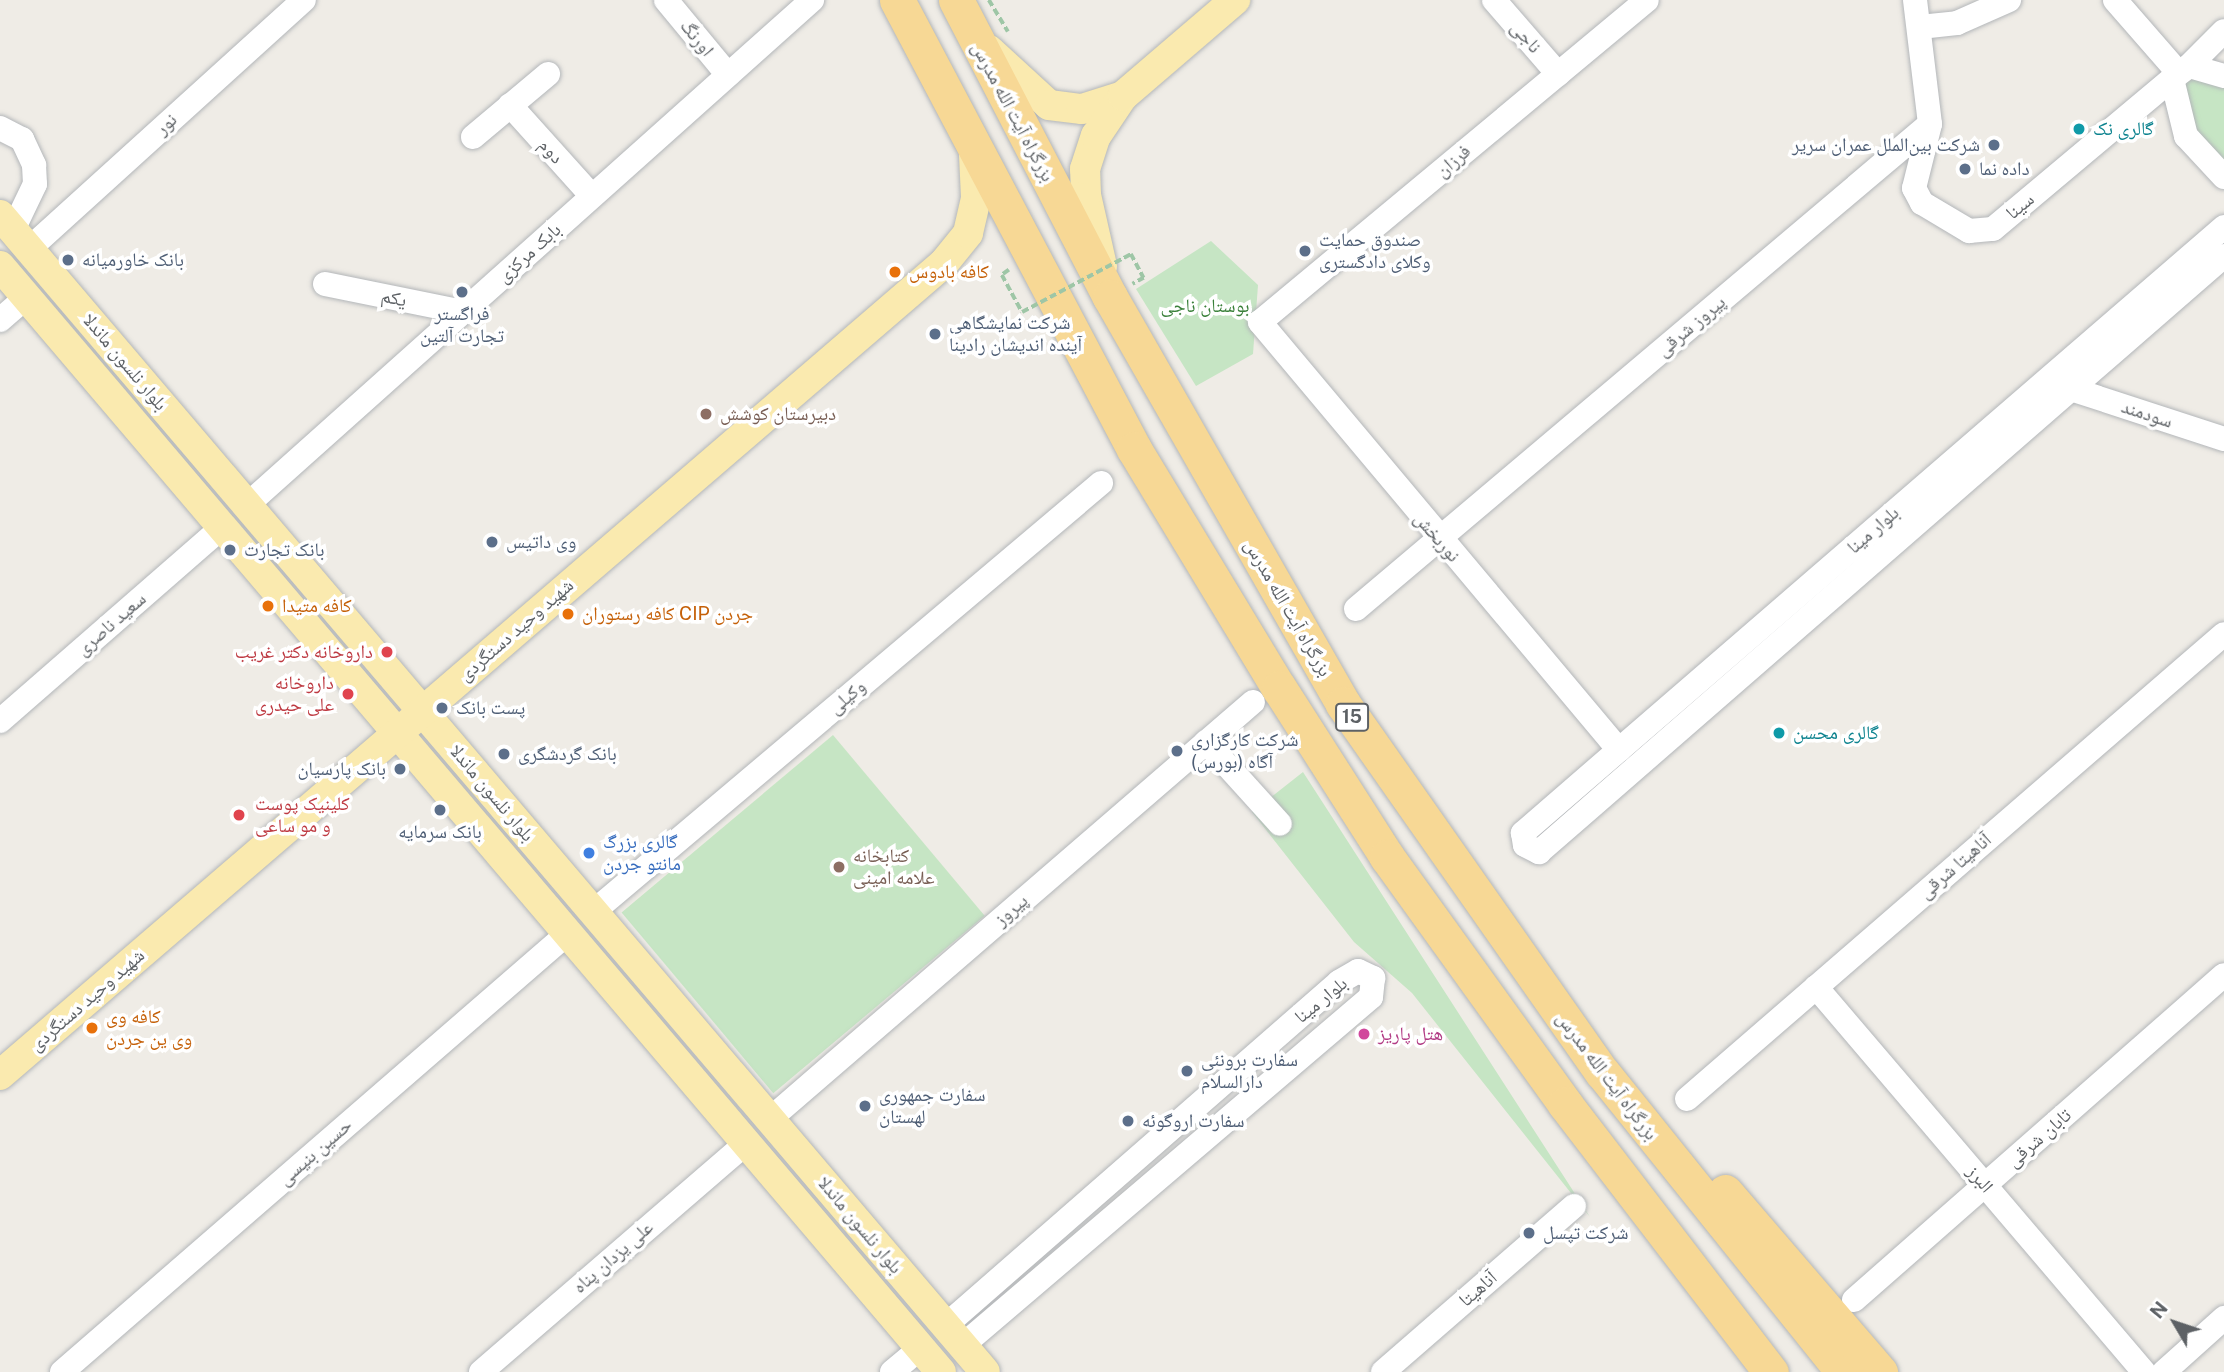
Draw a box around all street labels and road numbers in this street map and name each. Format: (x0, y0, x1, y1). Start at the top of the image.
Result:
street label: اورنگ (675, 15, 719, 61)
street label: ناجی (1506, 16, 1546, 58)
street label: بزرگراه آیت الله مدرس (967, 38, 1059, 186)
street label: نور (150, 108, 182, 140)
street label: دوم (534, 134, 568, 168)
street label: فرزان (1431, 140, 1475, 182)
street label: سینا (2001, 188, 2039, 224)
street label: بابک مرکزی (492, 218, 566, 288)
street label: یکم (379, 284, 409, 312)
street label: پیروز شرقی (1652, 291, 1730, 361)
street label: بلوار نلسون ماندلا (78, 309, 172, 415)
street label: سودمند (2119, 395, 2175, 433)
street label: بلوار مینا (1842, 501, 1904, 559)
street label: نوربخش (1409, 507, 1465, 567)
street label: بزرگراه آیت الله مدرس (1239, 535, 1337, 681)
street label: شهید وحید دستگردی (454, 574, 578, 686)
street label: سعید ناصری (71, 587, 151, 661)
street label: وكيلی (824, 675, 870, 719)
road number: 15 (1334, 702, 1370, 732)
street label: بلوار نلسون ماندلا (445, 740, 539, 846)
street label: آناهیتا شرقی (1914, 828, 1996, 904)
street label: پیروز (989, 889, 1033, 931)
street label: شهید وحید دستگردی (25, 944, 149, 1056)
street label: بلوار مینا (1290, 972, 1352, 1028)
street label: بزرگراه آیت الله مدرس (1551, 1007, 1663, 1145)
street label: تابان شرقی (2002, 1104, 2076, 1172)
street label: حسین بنیسی (273, 1114, 357, 1190)
street label: البرز (1962, 1161, 1998, 1197)
street label: بلوار نلسون ماندلا (813, 1172, 907, 1278)
street label: علی یزدان پناه (568, 1216, 658, 1298)
street label: آناهیتا (1454, 1266, 1502, 1312)

